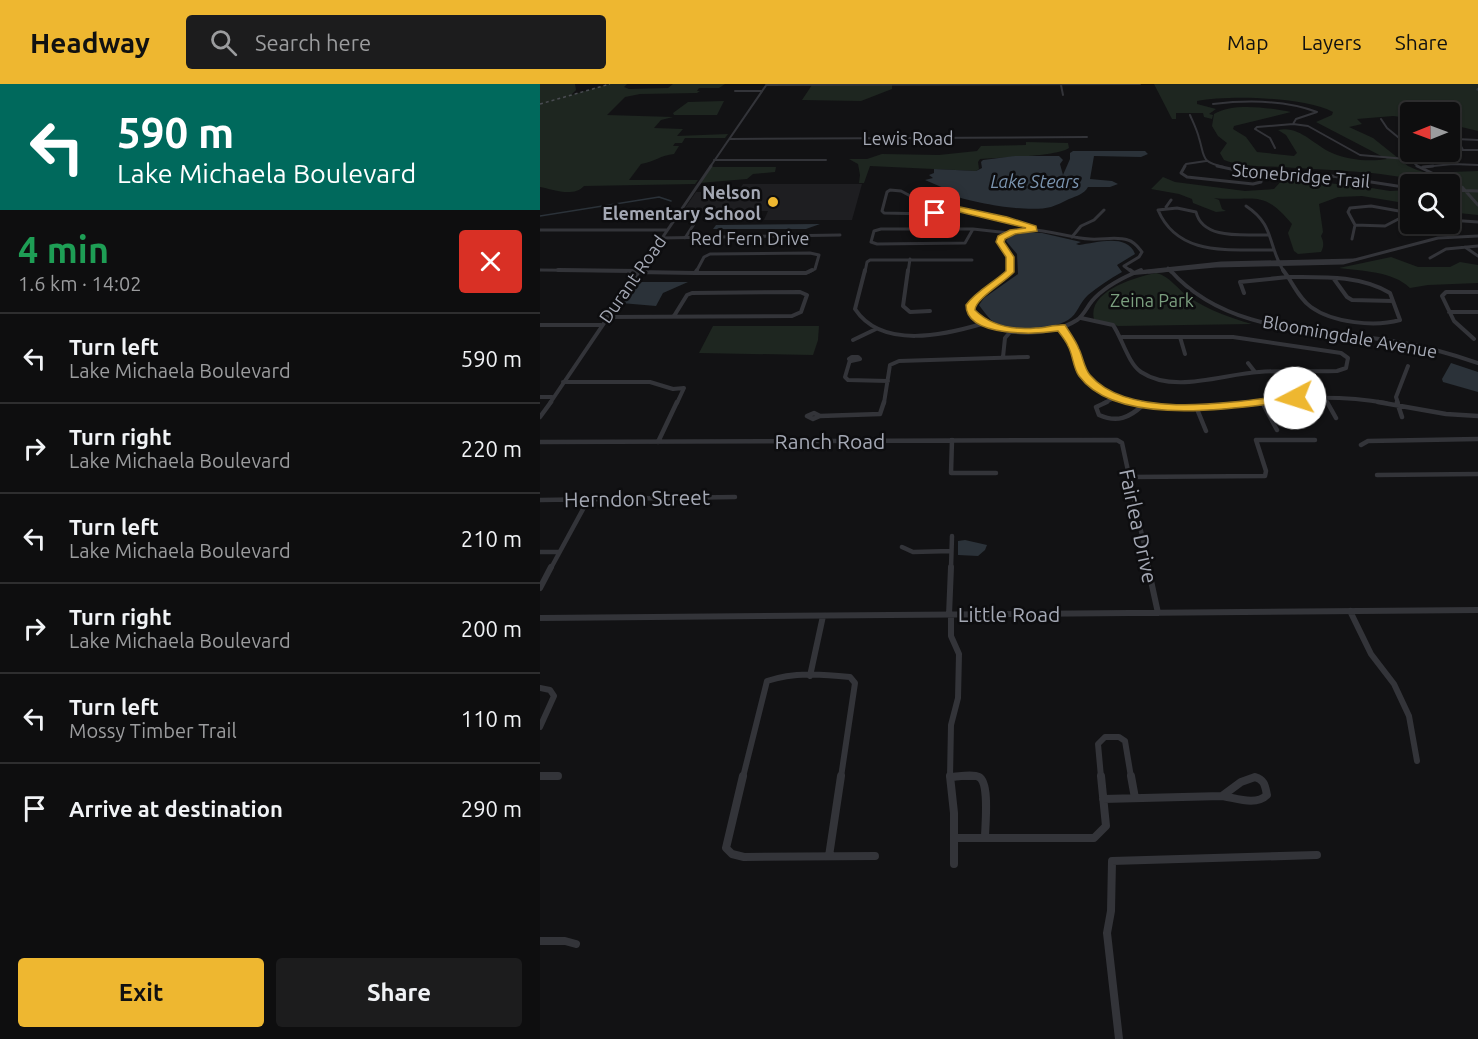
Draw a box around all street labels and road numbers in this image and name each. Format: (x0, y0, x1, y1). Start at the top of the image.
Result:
street label: Lewis Road (863, 128, 953, 148)
street label: Stonebridge Trail (1231, 159, 1371, 191)
street label: Red Fern Drive (691, 228, 809, 248)
street label: Durant Road (595, 231, 669, 327)
street label: Bloomingdale Avenue (1261, 311, 1439, 361)
street label: Ranch Road (775, 429, 885, 453)
street label: Fairlea Drive (1115, 467, 1163, 585)
street label: Herndon Street (564, 485, 710, 511)
street label: Little Road (958, 602, 1060, 626)

